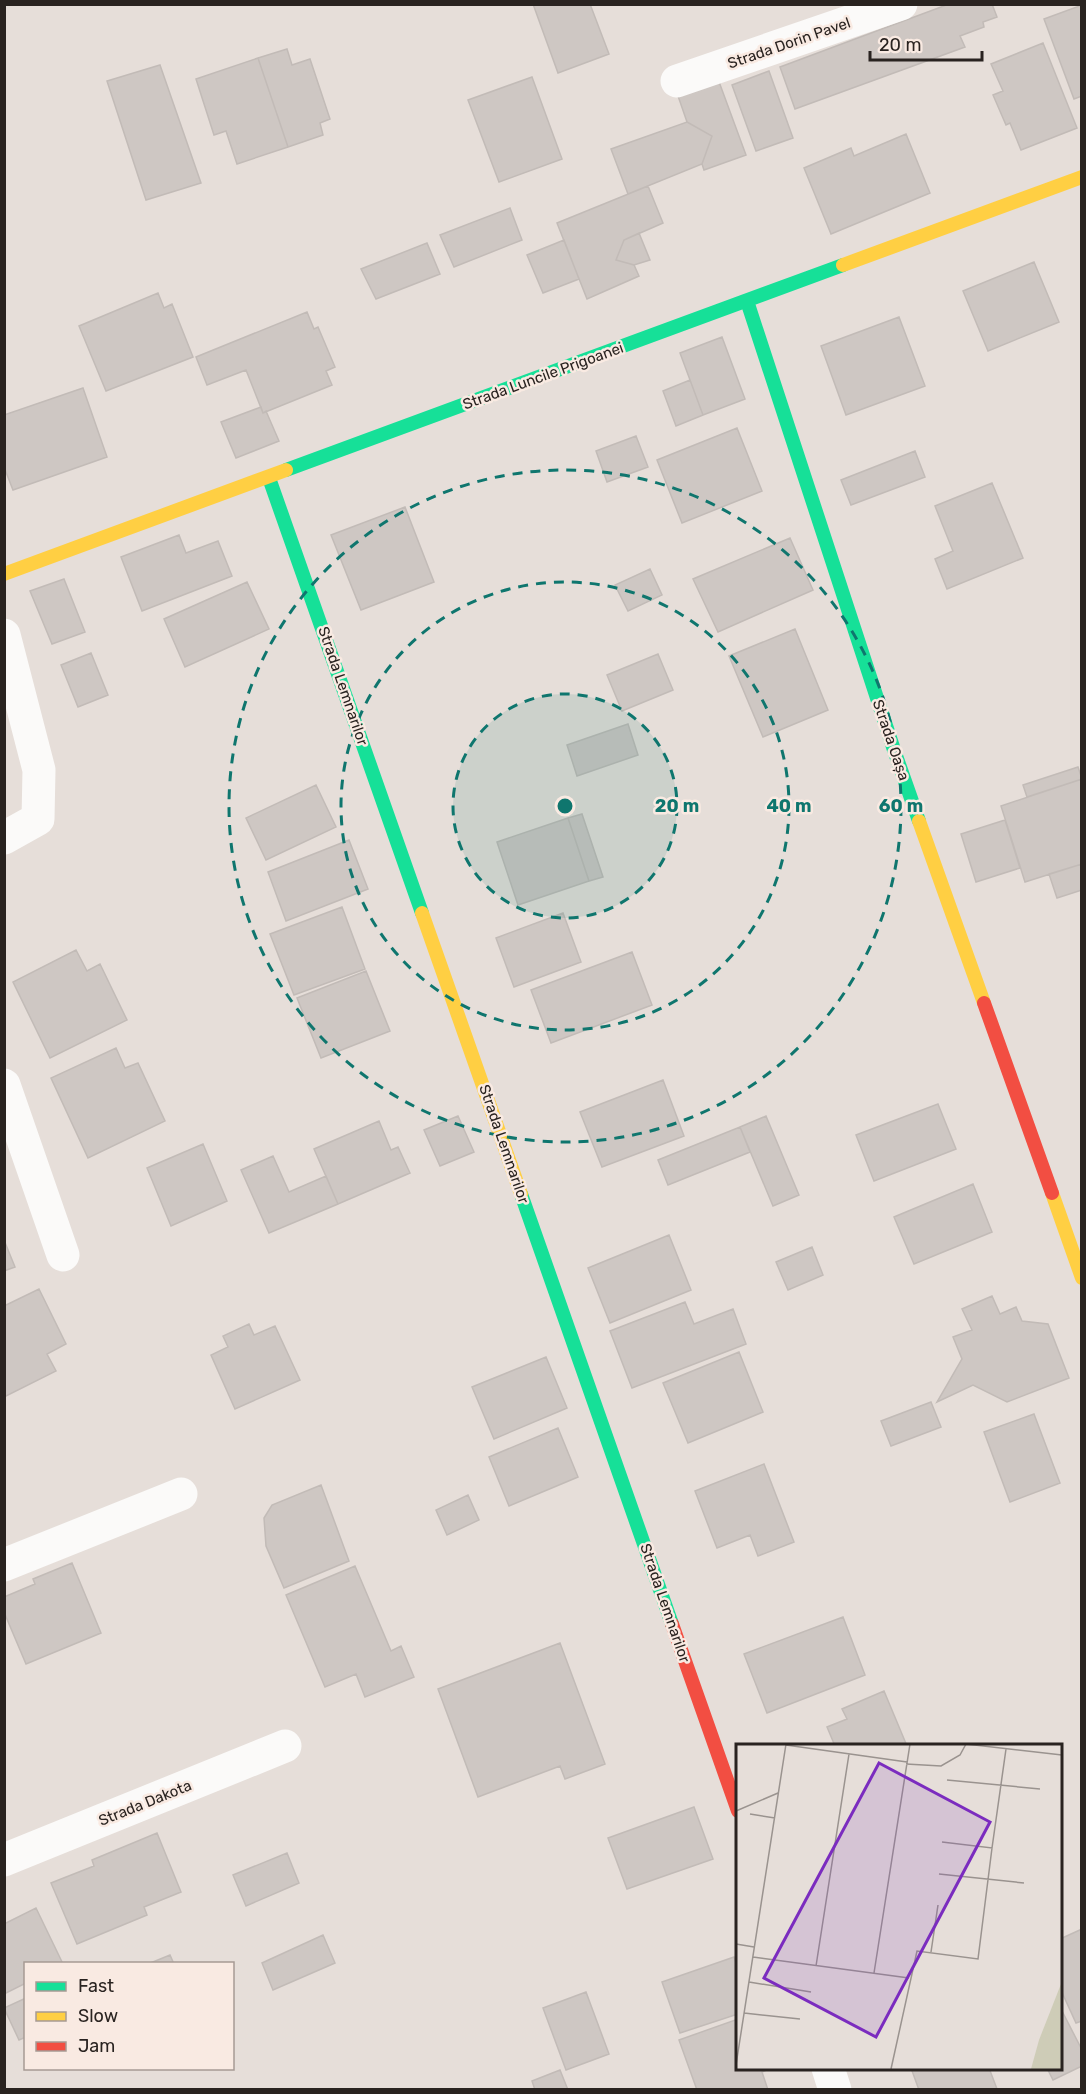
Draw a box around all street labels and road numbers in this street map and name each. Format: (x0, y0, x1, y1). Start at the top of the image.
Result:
street label: Strada Dorin Pavel (725, 14, 853, 72)
street label: Strada Luncile Prigoanei (460, 339, 626, 413)
street label: Strada Lemnarilor (314, 624, 372, 748)
street label: Strada Oașa (869, 697, 913, 783)
street label: Strada Lemnarilor (475, 1082, 533, 1206)
street label: Strada Lemnarilor (636, 1541, 694, 1665)
street label: Strada Dakota (96, 1776, 194, 1830)

